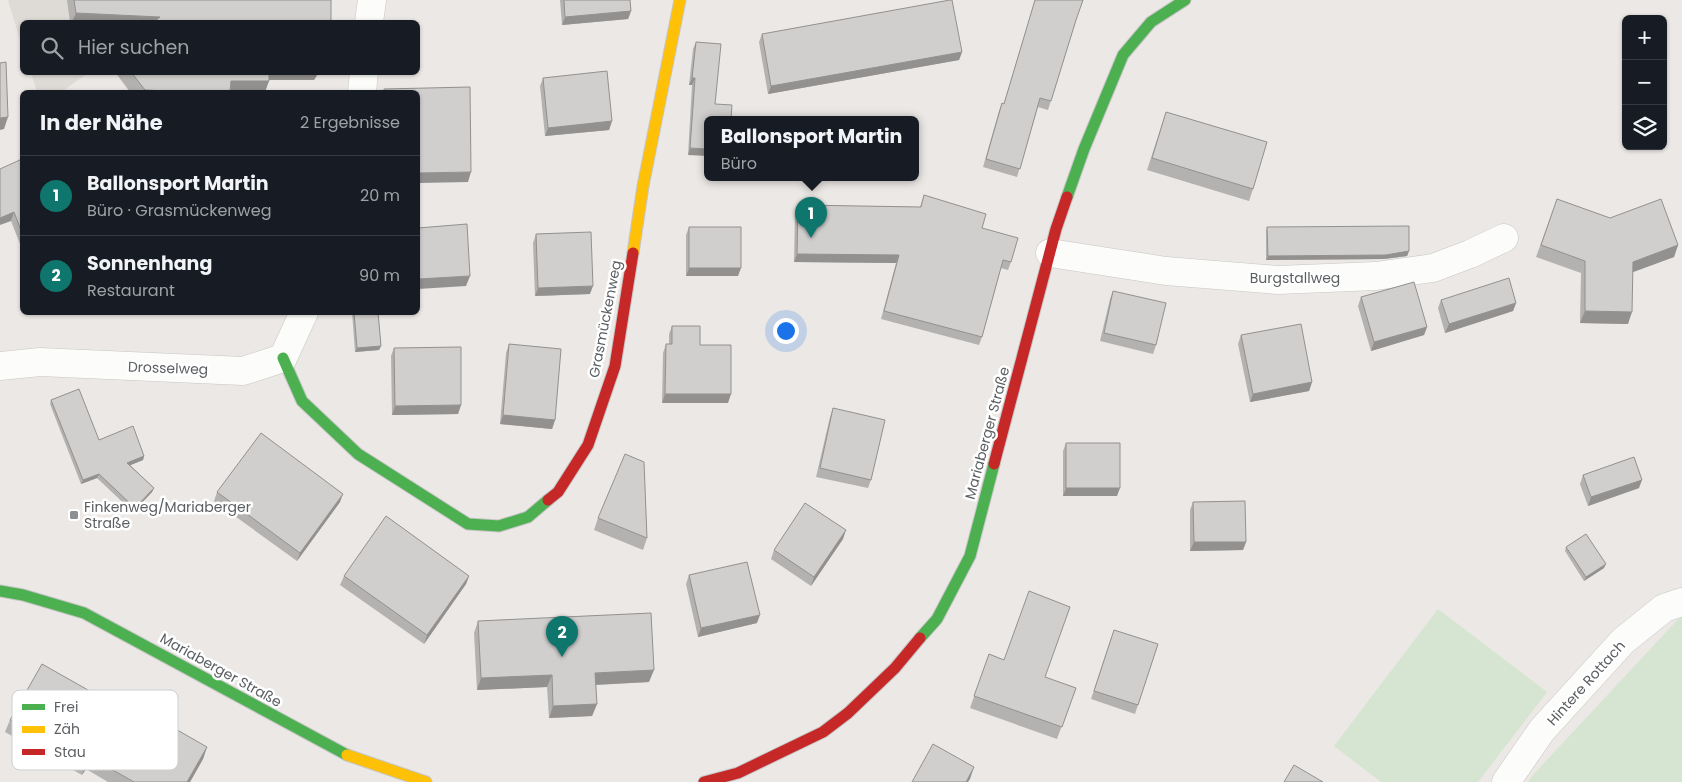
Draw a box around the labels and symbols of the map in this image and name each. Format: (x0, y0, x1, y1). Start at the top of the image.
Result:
pin: 1 (795, 197, 827, 238)
street label: Grasmückenweg (584, 259, 626, 379)
street label: Burgstallweg (1250, 268, 1340, 288)
your location (773, 318, 799, 344)
street label: Drosselweg (127, 357, 209, 379)
street label: Mariaberger Straße (960, 364, 1014, 501)
place label: Finkenweg/Mariaberger Straße (84, 497, 251, 533)
marker: Finkenweg/Mariaberger Straße (68, 509, 80, 521)
pin: 2 (546, 616, 578, 657)
street label: Mariaberger Straße (157, 628, 286, 712)
street label: Hintere Rottach (1542, 636, 1630, 730)
legend (12, 690, 178, 770)
text: Frei (54, 697, 78, 717)
text: Zäh (54, 719, 80, 739)
text: Stau (54, 742, 86, 762)

